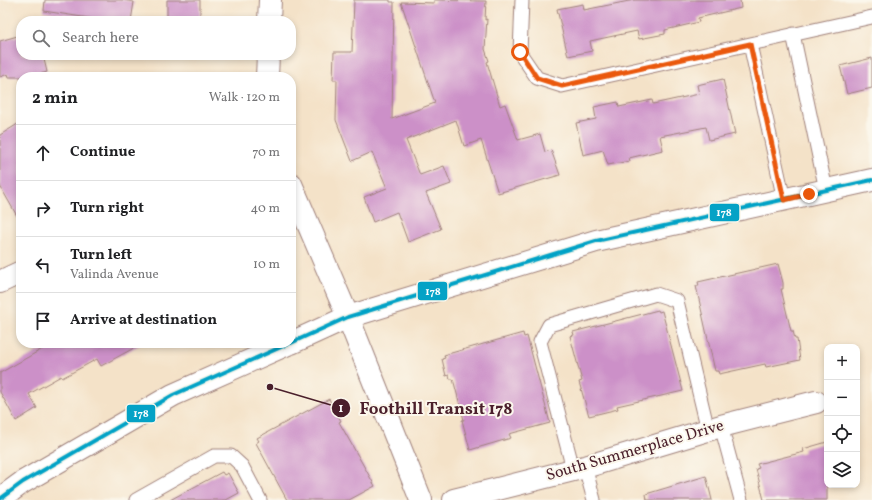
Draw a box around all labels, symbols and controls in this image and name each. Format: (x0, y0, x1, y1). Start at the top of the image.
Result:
search box (16, 16, 296, 60)
icon: search (30, 27, 52, 49)
text: Search here (62, 28, 139, 49)
route start (511, 43, 529, 61)
text: 2 min (32, 87, 78, 110)
text: Walk · 120 m (209, 89, 280, 107)
icon: ahead (32, 142, 54, 164)
text: Continue (70, 142, 135, 163)
text: 70 m (252, 144, 280, 162)
route end (800, 185, 818, 203)
icon: right (32, 198, 54, 220)
text: Turn right (70, 198, 144, 219)
text: 40 m (251, 200, 280, 218)
line badge: 178 (709, 203, 740, 222)
text: 178 (716, 206, 732, 221)
text: Turn left (70, 245, 132, 266)
icon: left (32, 254, 54, 276)
text: 10 m (253, 256, 280, 274)
text: Valinda Avenue (70, 266, 159, 284)
line badge: 178 (417, 281, 448, 301)
text: 178 (425, 285, 441, 300)
icon: arrive (32, 310, 54, 332)
text: Arrive at destination (70, 310, 217, 331)
map controls (824, 344, 860, 488)
button: + (824, 344, 860, 380)
button: − (824, 380, 860, 416)
callout: Foothill Transit 178 (331, 394, 520, 423)
text: Foothill Transit 178 (360, 398, 512, 421)
text: 1 (339, 401, 344, 417)
line badge: 178 (126, 404, 156, 423)
text: 178 (133, 407, 149, 422)
street label: South Summerplace Drive (544, 415, 726, 487)
button: locate (824, 416, 860, 452)
button: layers (824, 452, 860, 488)

